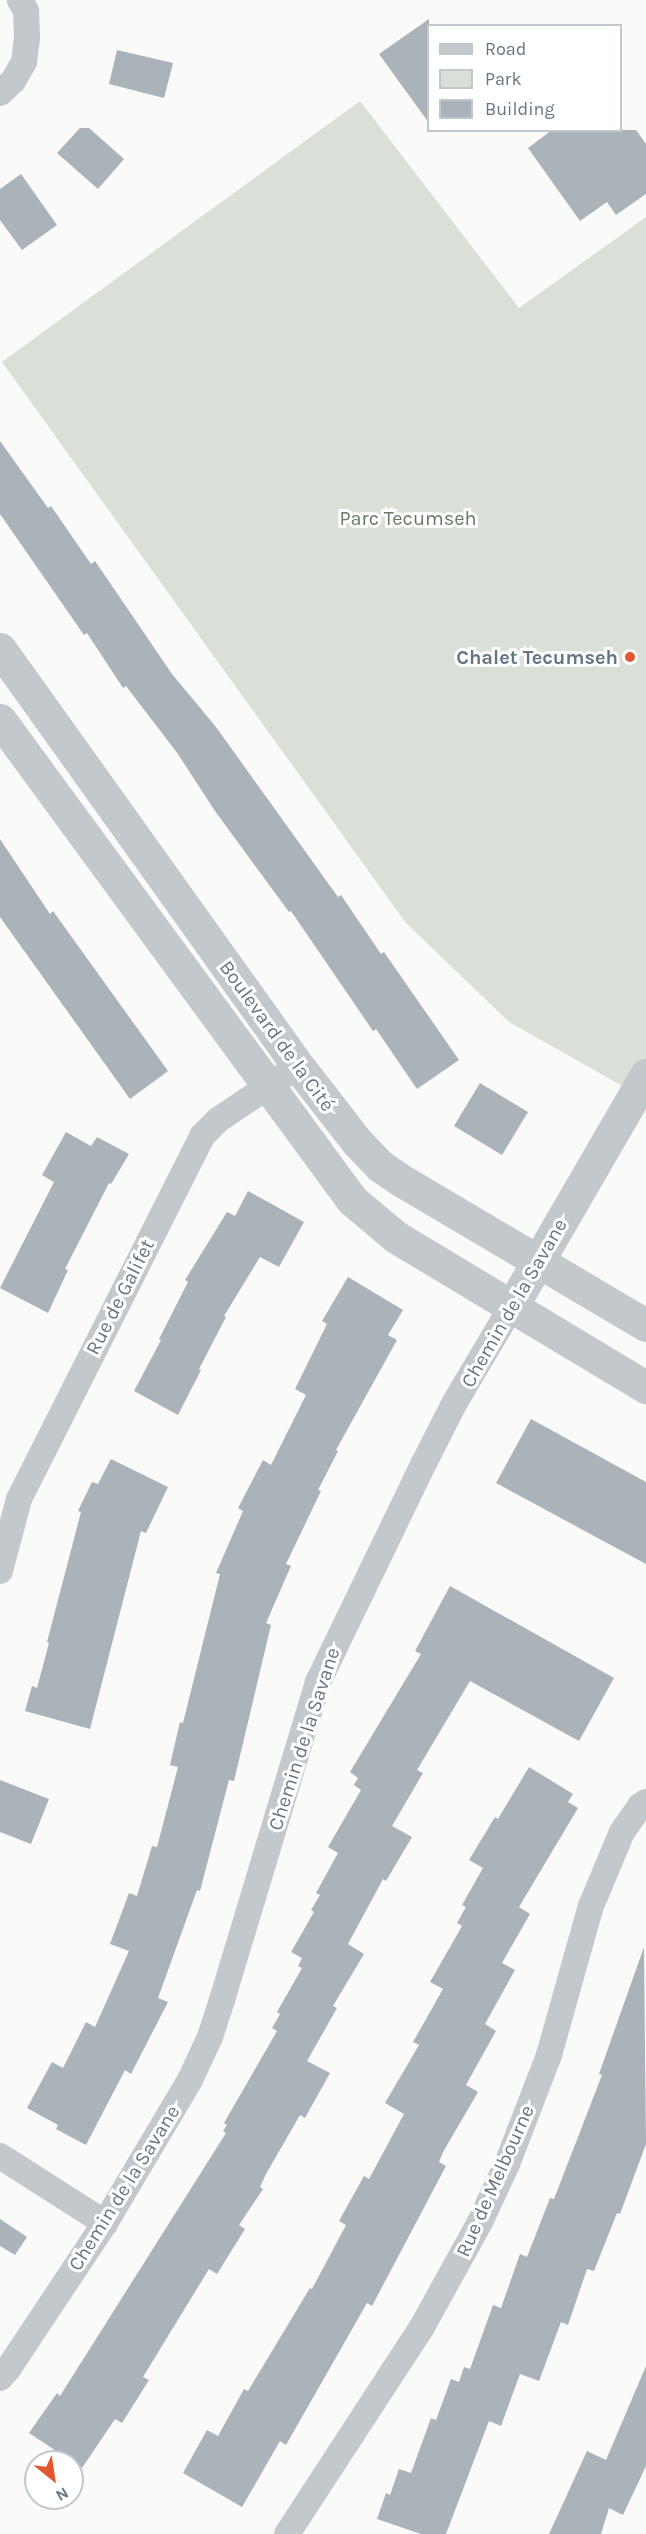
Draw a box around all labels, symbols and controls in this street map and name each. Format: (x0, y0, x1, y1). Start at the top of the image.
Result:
legend (427, 24, 622, 132)
text: Road (485, 38, 526, 60)
text: Park (485, 68, 522, 90)
text: Building (485, 98, 555, 120)
park label: Parc Tecumseh (339, 506, 477, 530)
place label: Chalet Tecumseh (456, 645, 618, 669)
marker: Chalet Tecumseh (623, 650, 637, 664)
street label: Boulevard de la Cité (214, 956, 340, 1116)
street label: Chemin de la Savane (456, 1214, 572, 1392)
street label: Rue de Galifet (81, 1235, 159, 1359)
street label: Chemin de la Savane (263, 1645, 345, 1833)
street label: Chemin de la Savane (63, 2101, 185, 2275)
street label: Rue de Melbourne (451, 2101, 539, 2261)
north arrow (24, 2450, 84, 2510)
text: N (53, 2483, 72, 2505)

